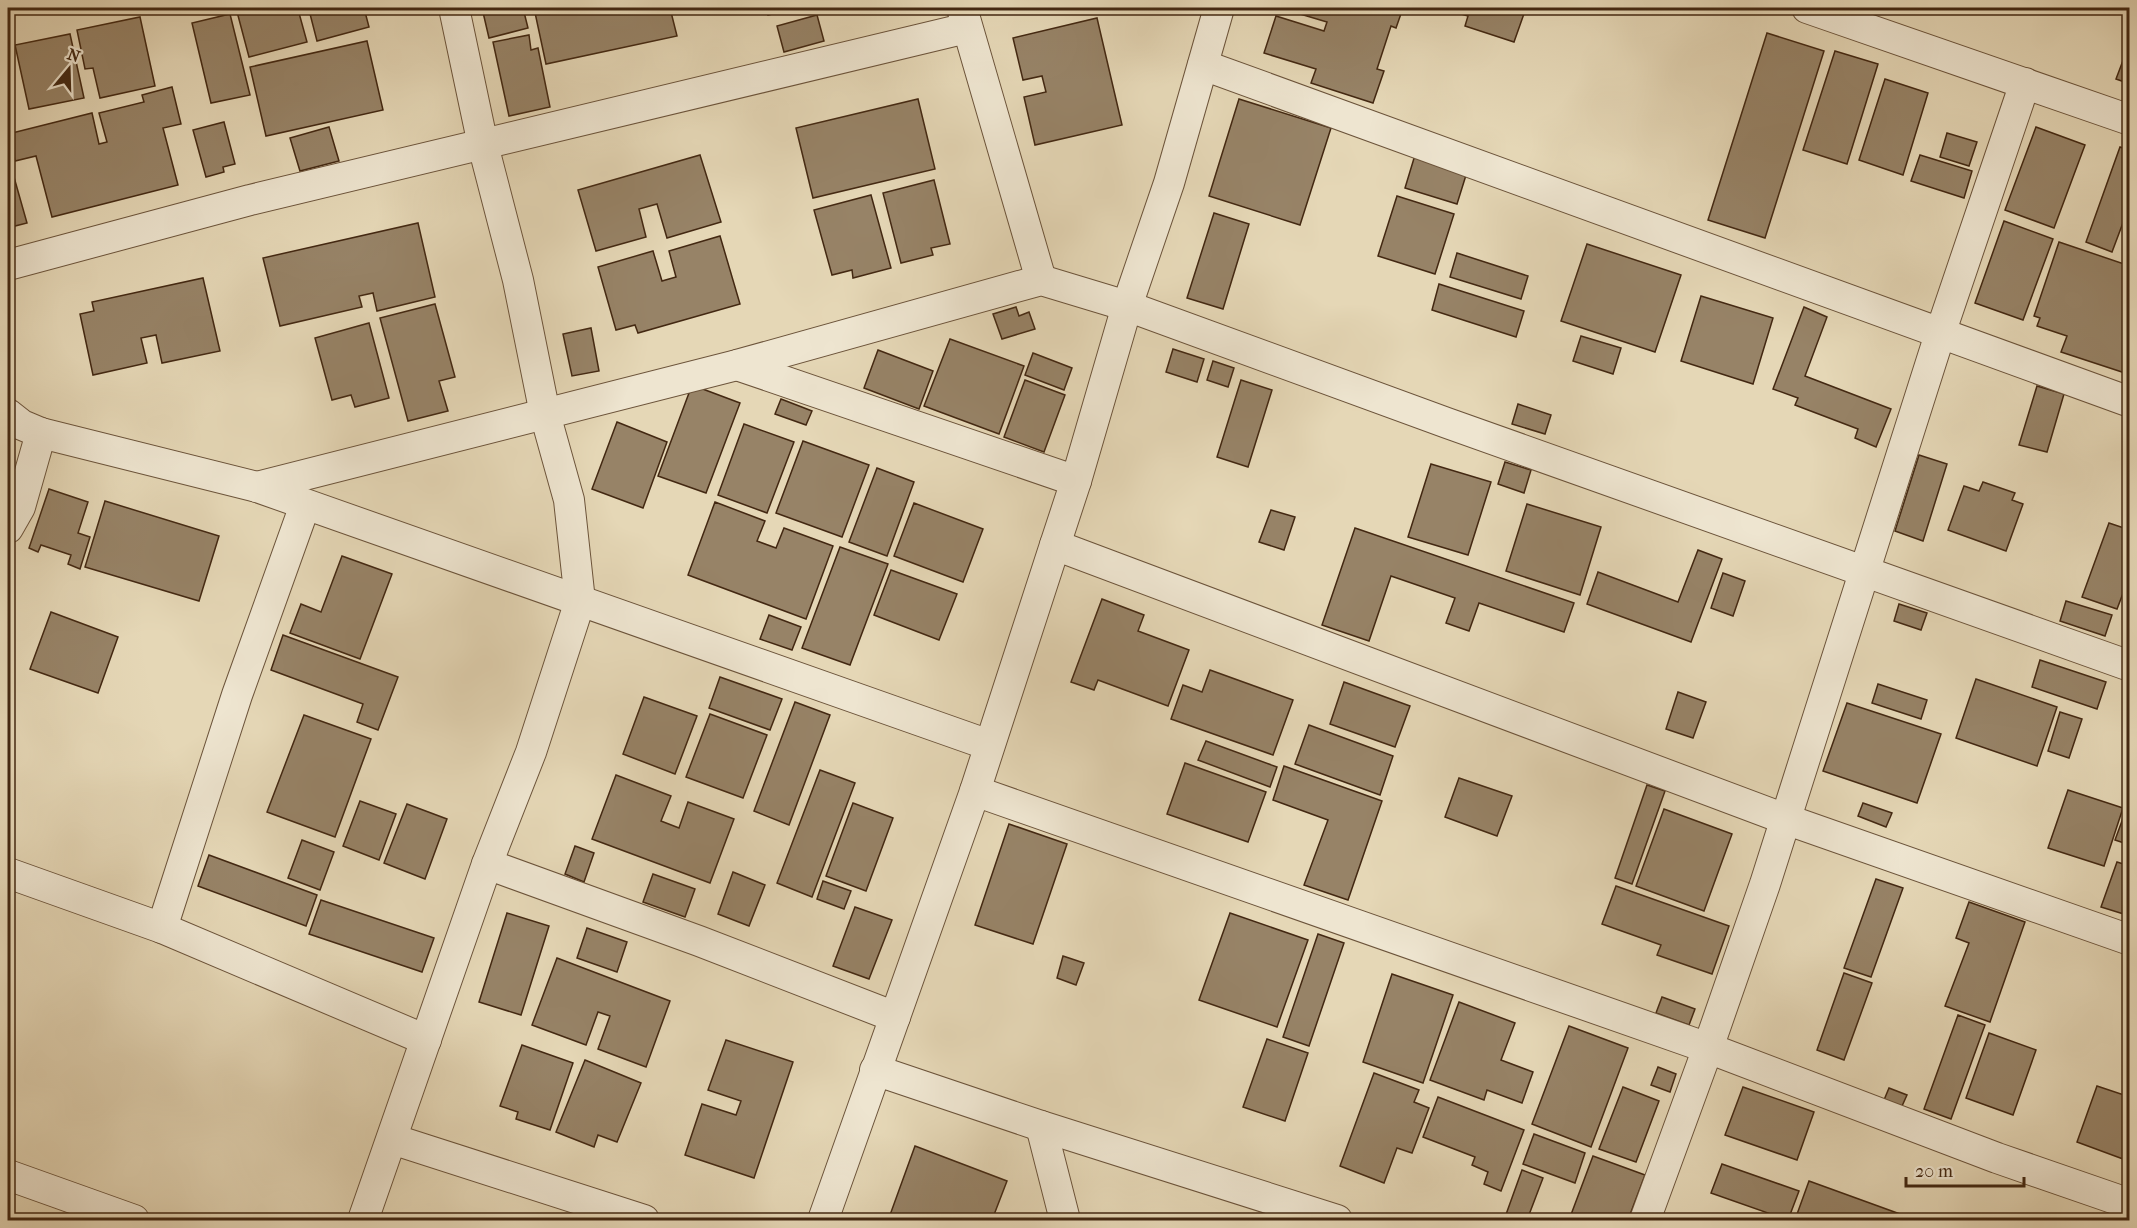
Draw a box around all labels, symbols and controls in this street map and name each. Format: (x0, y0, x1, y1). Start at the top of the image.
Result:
north arrow (39, 39, 99, 99)
text: N (65, 44, 83, 67)
scale bar (1906, 1150, 2024, 1188)
text: 20 m (1915, 1161, 1953, 1182)

